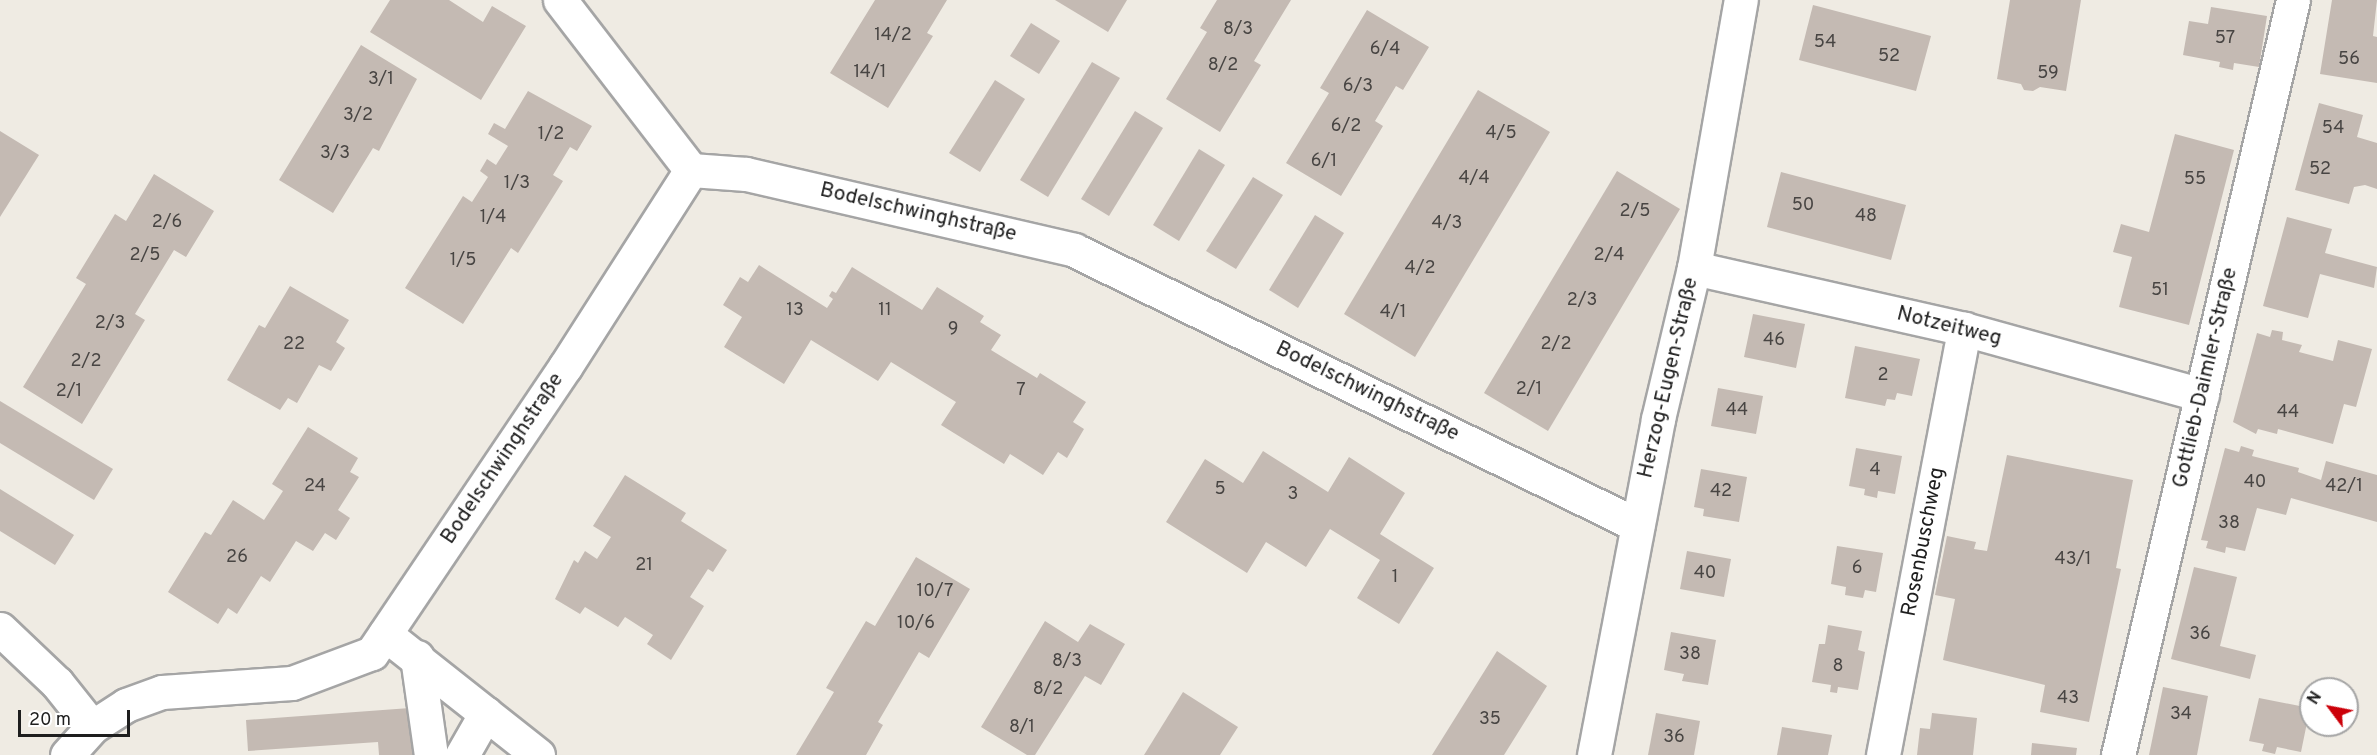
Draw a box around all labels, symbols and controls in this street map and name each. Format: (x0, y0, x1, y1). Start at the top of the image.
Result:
house number: 8/3 (1223, 19, 1253, 41)
house number: 14/2 (874, 25, 912, 47)
house number: 57 (2215, 28, 2235, 50)
house number: 54 (1814, 32, 1836, 54)
house number: 6/4 (1370, 39, 1400, 61)
house number: 52 (1878, 46, 1900, 68)
house number: 56 (2338, 49, 2360, 71)
house number: 8/2 (1208, 55, 1238, 77)
house number: 14/1 (853, 62, 887, 84)
house number: 59 (2037, 63, 2059, 85)
house number: 3/1 (368, 69, 394, 91)
house number: 6/3 (1343, 76, 1373, 98)
house number: 3/2 (343, 105, 373, 127)
house number: 6/2 (1331, 116, 1361, 138)
house number: 54 (2322, 118, 2344, 140)
house number: 4/5 (1485, 123, 1517, 145)
house number: 1/2 (538, 124, 564, 146)
house number: 3/3 (320, 143, 350, 165)
house number: 6/1 (1311, 151, 1337, 173)
house number: 52 (2309, 159, 2331, 181)
house number: 4/4 (1458, 168, 1490, 190)
house number: 55 (2184, 169, 2206, 191)
house number: 1/3 (504, 173, 530, 195)
street label: Bodelschwinghstraße (817, 178, 1019, 248)
house number: 50 (1792, 195, 1814, 217)
house number: 2/5 (1619, 201, 1651, 223)
house number: 48 (1855, 206, 1877, 228)
house number: 1/4 (480, 207, 506, 229)
house number: 2/6 (152, 212, 182, 234)
house number: 4/3 (1432, 213, 1462, 235)
house number: 2/5 (129, 245, 161, 267)
house number: 2/4 (1593, 245, 1625, 267)
house number: 1/5 (450, 250, 476, 272)
house number: 4/2 (1404, 258, 1436, 280)
street label: Gottlieb-Daimler-Straße (2168, 265, 2244, 491)
street label: Herzog-Eugen-Straße (1634, 275, 1704, 481)
house number: 51 (2151, 280, 2169, 302)
house number: 2/3 (1567, 290, 1597, 312)
house number: 13 (786, 300, 804, 322)
house number: 11 (878, 300, 892, 322)
house number: 4/1 (1380, 302, 1406, 324)
street label: Notzeitweg (1894, 302, 2004, 352)
house number: 2/3 (95, 313, 125, 335)
house number: 9 (948, 319, 958, 341)
house number: 46 (1763, 330, 1785, 352)
house number: 22 (283, 334, 305, 356)
house number: 2/2 (1541, 334, 1571, 356)
street label: Bodelschwinghstraße (1271, 337, 1463, 447)
house number: 2/2 (71, 351, 101, 373)
house number: 2 (1877, 365, 1889, 387)
street label: Bodelschwinghstraße (436, 369, 570, 549)
house number: 2/1 (1516, 379, 1542, 401)
house number: 7 (1016, 380, 1026, 402)
house number: 2/1 (56, 381, 82, 403)
house number: 44 (1726, 400, 1748, 422)
house number: 44 (2277, 402, 2299, 424)
house number: 4 (1869, 460, 1881, 482)
street label: Rosenbuschweg (1897, 465, 1951, 619)
house number: 40 (2244, 472, 2266, 494)
house number: 24 (304, 476, 326, 498)
house number: 42/1 (2325, 476, 2363, 498)
house number: 5 (1214, 479, 1226, 501)
house number: 42 (1710, 481, 1732, 503)
house number: 3 (1288, 484, 1298, 506)
house number: 38 (2218, 513, 2240, 535)
house number: 26 (226, 547, 248, 569)
house number: 43/1 (2054, 549, 2092, 571)
house number: 21 (635, 555, 653, 577)
house number: 6 (1852, 558, 1862, 580)
house number: 40 (1694, 563, 1716, 585)
house number: 1 (1392, 567, 1398, 589)
house number: 10/7 (917, 581, 953, 603)
house number: 10/6 (897, 613, 935, 635)
house number: 36 (2189, 624, 2211, 646)
house number: 38 (1679, 644, 1701, 666)
house number: 8/3 (1052, 651, 1082, 673)
house number: 8 (1833, 656, 1843, 678)
north arrow (2299, 677, 2359, 737)
house number: 8/2 (1033, 679, 1063, 701)
house number: 43 (2057, 688, 2079, 710)
text: N (2304, 688, 2327, 709)
scale bar (21, 698, 134, 736)
house number: 34 (2170, 704, 2192, 726)
text: 20 m (29, 709, 71, 732)
house number: 35 (1479, 709, 1501, 731)
house number: 8/1 (1009, 717, 1035, 739)
house number: 36 (1663, 727, 1685, 749)

